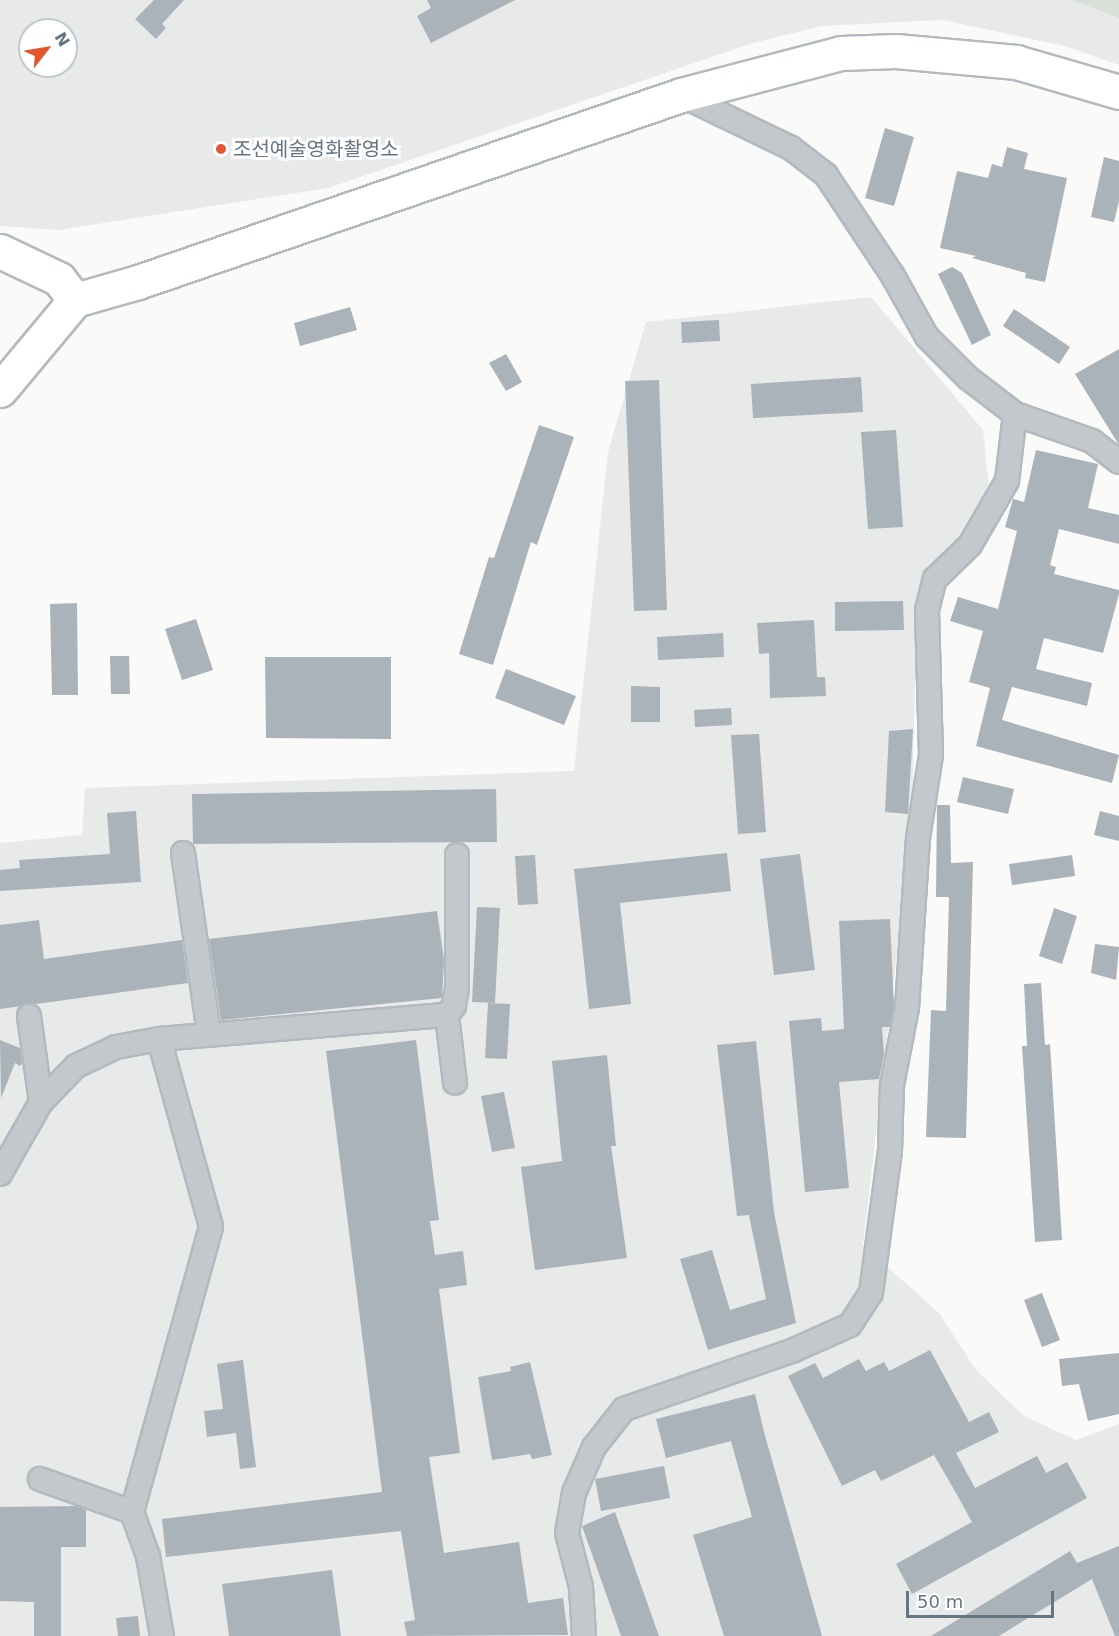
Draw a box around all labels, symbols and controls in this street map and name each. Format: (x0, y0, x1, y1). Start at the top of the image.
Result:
north arrow (18, 18, 78, 78)
text: N (51, 29, 74, 50)
place label: 조선예술영화촬영소 (233, 137, 399, 161)
marker: 조선예술영화촬영소 (214, 142, 228, 156)
scale bar (909, 1579, 1058, 1617)
text: 50 m (917, 1591, 963, 1612)

